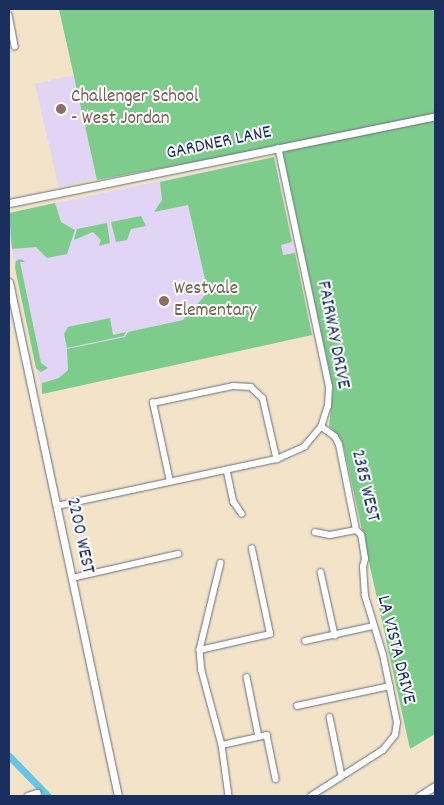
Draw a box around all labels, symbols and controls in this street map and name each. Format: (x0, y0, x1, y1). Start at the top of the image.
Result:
place label: Challenger School - West Jordan (71, 87, 198, 131)
marker: Challenger School - West Jordan (55, 103, 67, 115)
street label: GARDNER LANE (164, 122, 274, 166)
place label: Westvale Elementary (174, 279, 256, 323)
street label: FAIRWAY DRIVE (310, 279, 354, 391)
marker: Westvale Elementary (158, 295, 170, 307)
street label: 2385 WEST (345, 448, 383, 524)
street label: 2200 WEST (60, 496, 98, 576)
street label: LA VISTA DRIVE (371, 593, 419, 707)

